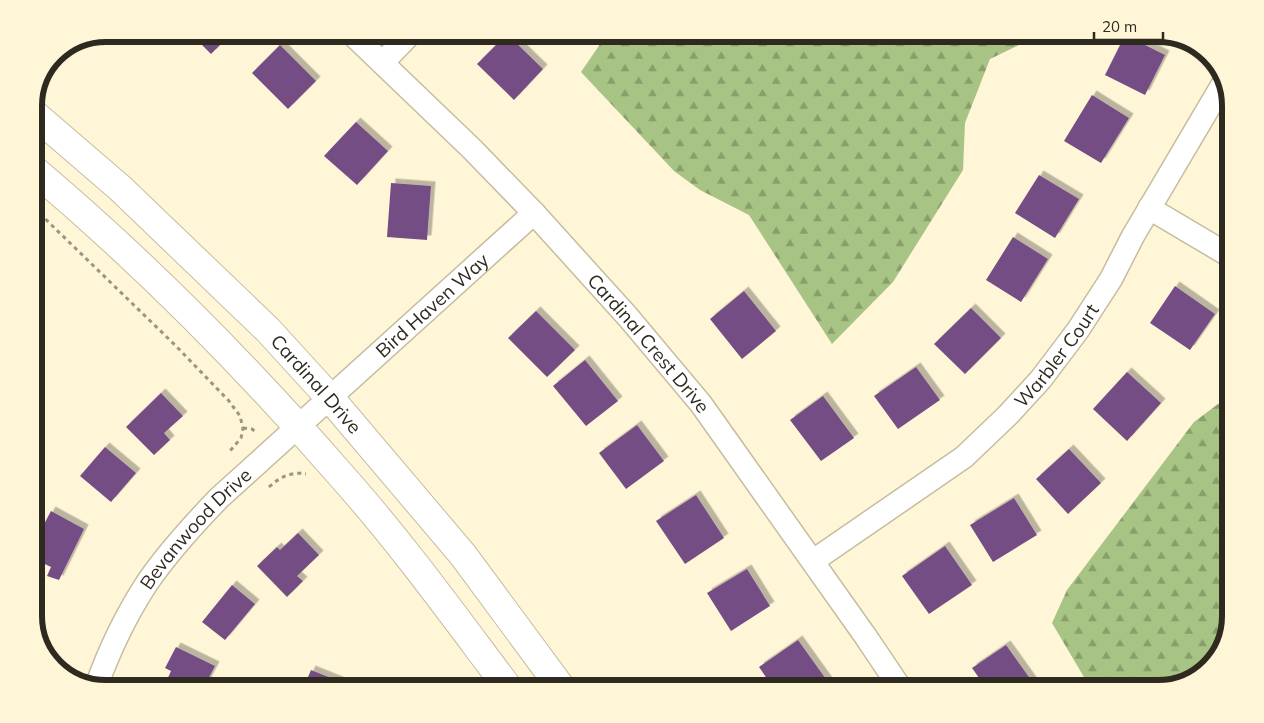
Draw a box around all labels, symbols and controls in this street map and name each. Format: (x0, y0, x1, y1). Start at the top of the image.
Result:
scale bar (1094, 10, 1163, 42)
text: 20 m (1102, 17, 1137, 36)
street label: Bird Haven Way (371, 248, 494, 362)
street label: Cardinal Crest Drive (583, 269, 715, 417)
street label: Warbler Court (1009, 299, 1104, 412)
street label: Cardinal Drive (266, 329, 367, 438)
street label: Bevanwood Drive (134, 463, 256, 594)

